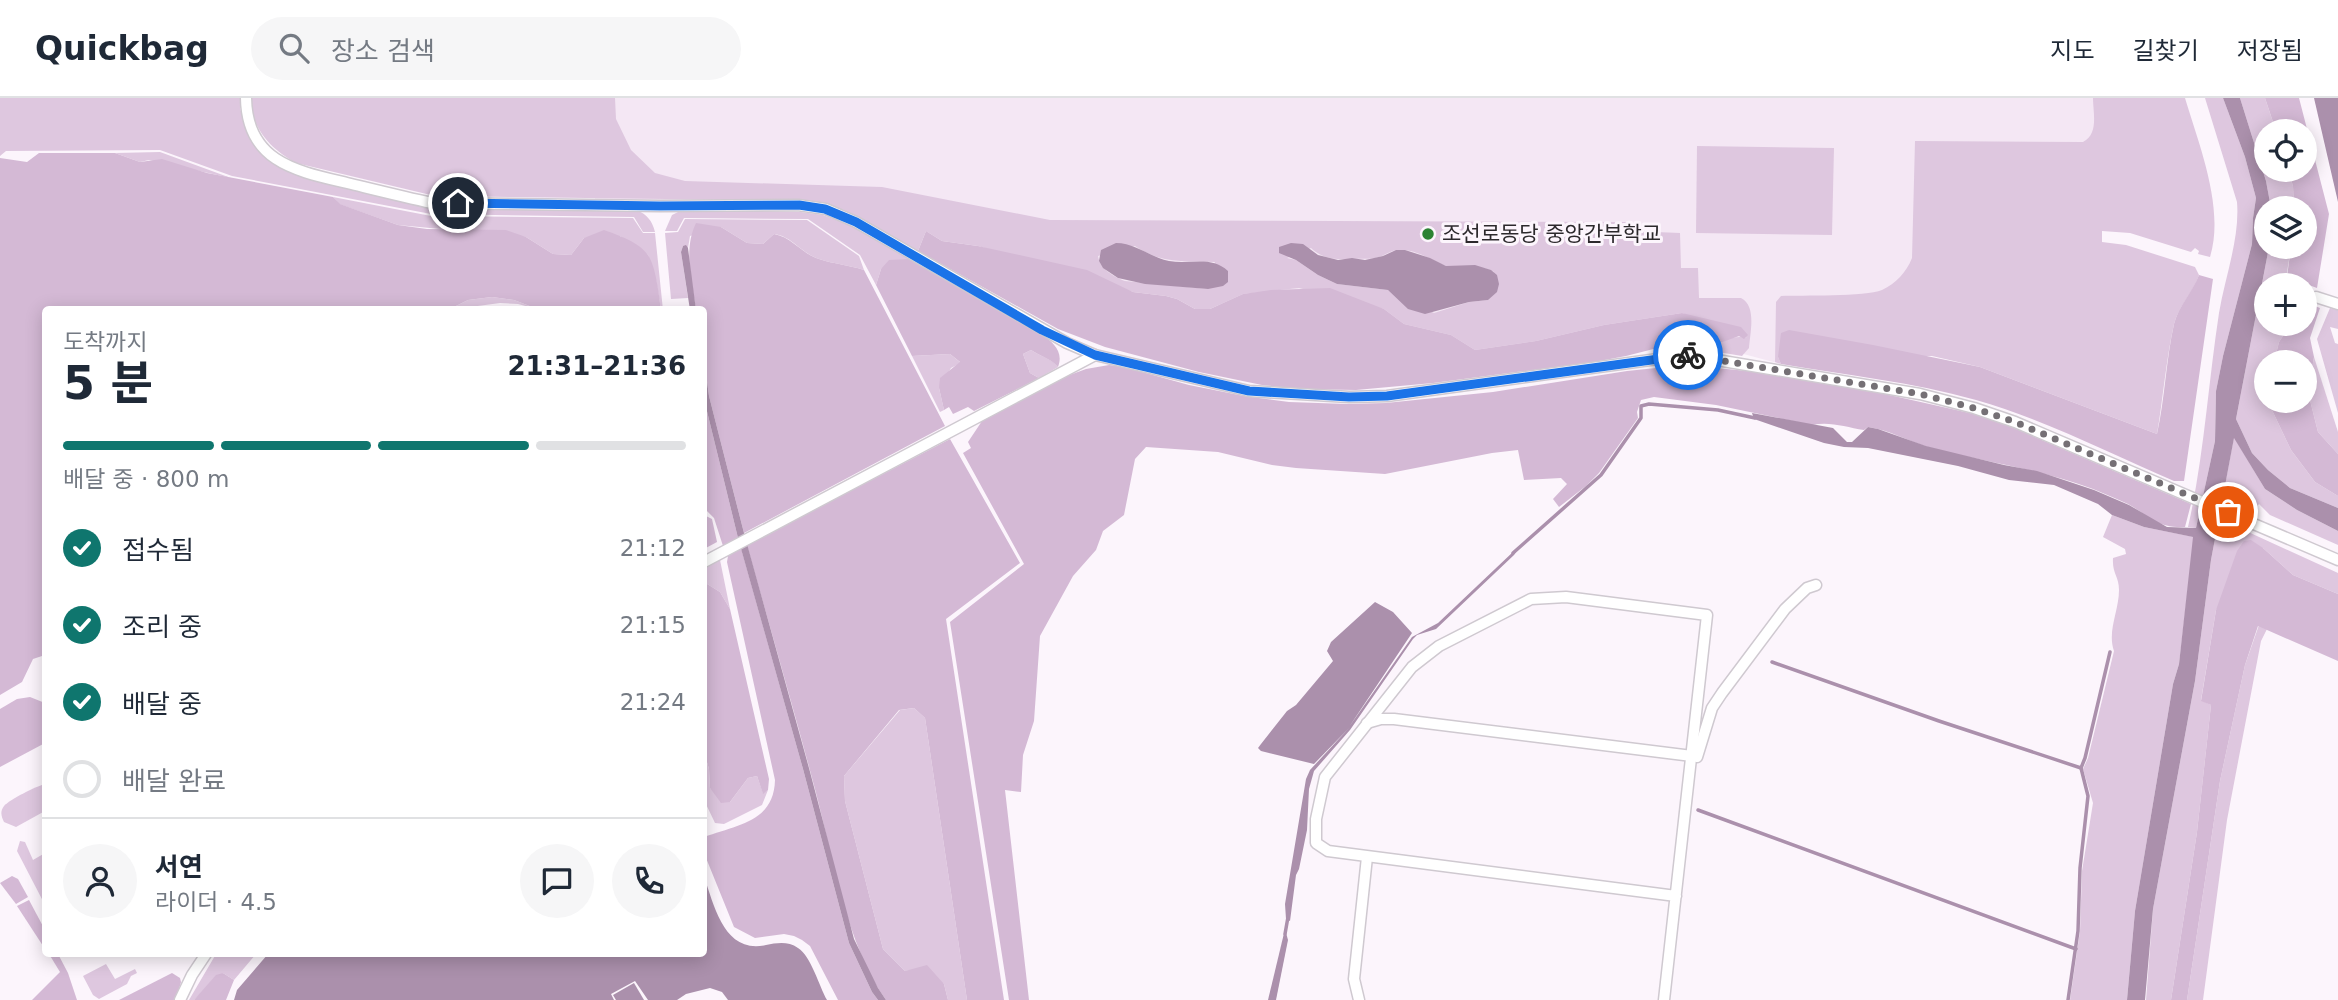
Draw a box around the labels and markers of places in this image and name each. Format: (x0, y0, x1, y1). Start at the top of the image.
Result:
pin (428, 173, 488, 233)
place label: 조선로동당 중앙간부학교 (1442, 222, 1661, 246)
marker: 조선로동당 중앙간부학교 (1420, 226, 1436, 242)
pin (2198, 482, 2258, 542)

